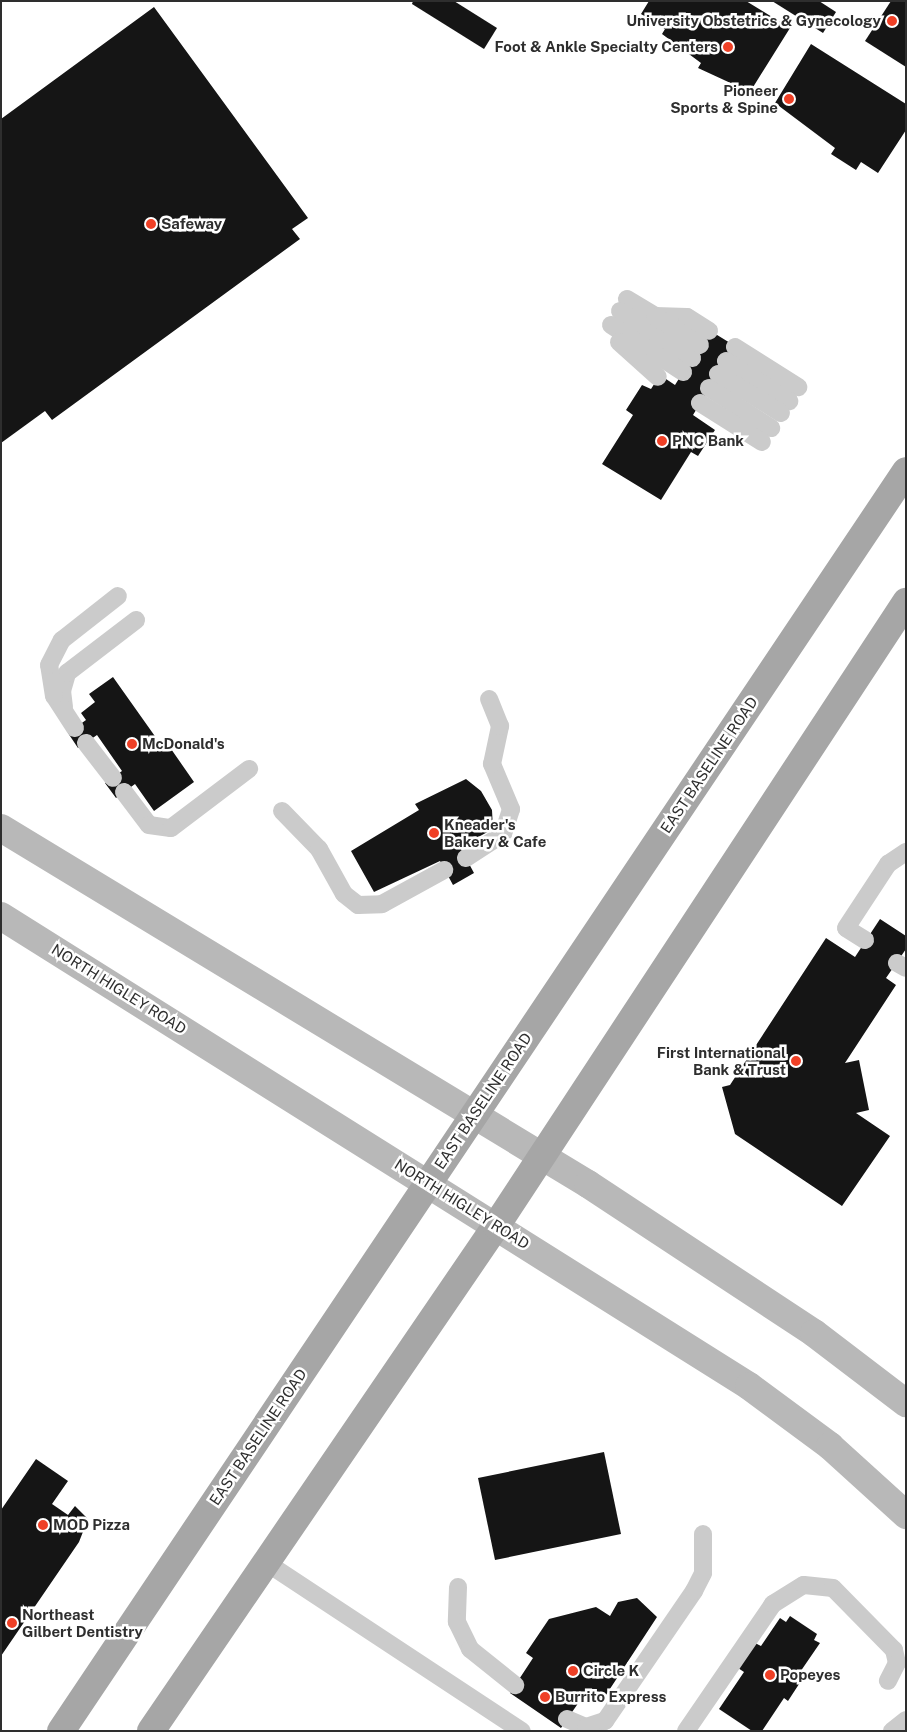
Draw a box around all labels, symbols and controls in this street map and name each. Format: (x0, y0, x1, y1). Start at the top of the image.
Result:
place label: University Obstetrics & Gynecology (626, 12, 881, 30)
marker: University Obstetrics & Gynecology (885, 14, 899, 28)
place label: Foot & Ankle Specialty Centers (494, 38, 718, 56)
marker: Foot & Ankle Specialty Centers (722, 41, 734, 53)
place label: Pioneer Sports & Spine (670, 81, 778, 116)
marker: Pioneer Sports & Spine (782, 92, 796, 106)
place label: Safeway (161, 215, 222, 233)
marker: Safeway (145, 218, 157, 230)
place label: PNC Bank (672, 432, 744, 450)
marker: PNC Bank (656, 435, 668, 447)
street label: EAST BASELINE ROAD (657, 693, 761, 837)
place label: McDonald's (142, 735, 225, 753)
marker: McDonald's (126, 738, 138, 750)
place label: Kneader's Bakery & Cafe (444, 815, 547, 850)
marker: Kneader's Bakery & Cafe (428, 827, 440, 839)
street label: NORTH HIGLEY ROAD (48, 940, 190, 1038)
street label: EAST BASELINE ROAD (431, 1029, 535, 1173)
place label: First International Bank & Trust (657, 1043, 786, 1078)
marker: First International Bank & Trust (790, 1055, 802, 1067)
street label: NORTH HIGLEY ROAD (391, 1155, 533, 1253)
street label: EAST BASELINE ROAD (206, 1365, 310, 1509)
place label: MOD Pizza (53, 1516, 130, 1534)
marker: MOD Pizza (37, 1519, 49, 1531)
place label: Northeast Gilbert Dentistry (22, 1605, 143, 1640)
marker: Northeast Gilbert Dentistry (6, 1617, 18, 1629)
place label: Circle K (583, 1662, 639, 1680)
marker: Circle K (567, 1665, 579, 1677)
place label: Popeyes (780, 1666, 840, 1684)
marker: Popeyes (764, 1669, 776, 1681)
place label: Burrito Express (555, 1688, 667, 1706)
marker: Burrito Express (539, 1691, 551, 1703)

